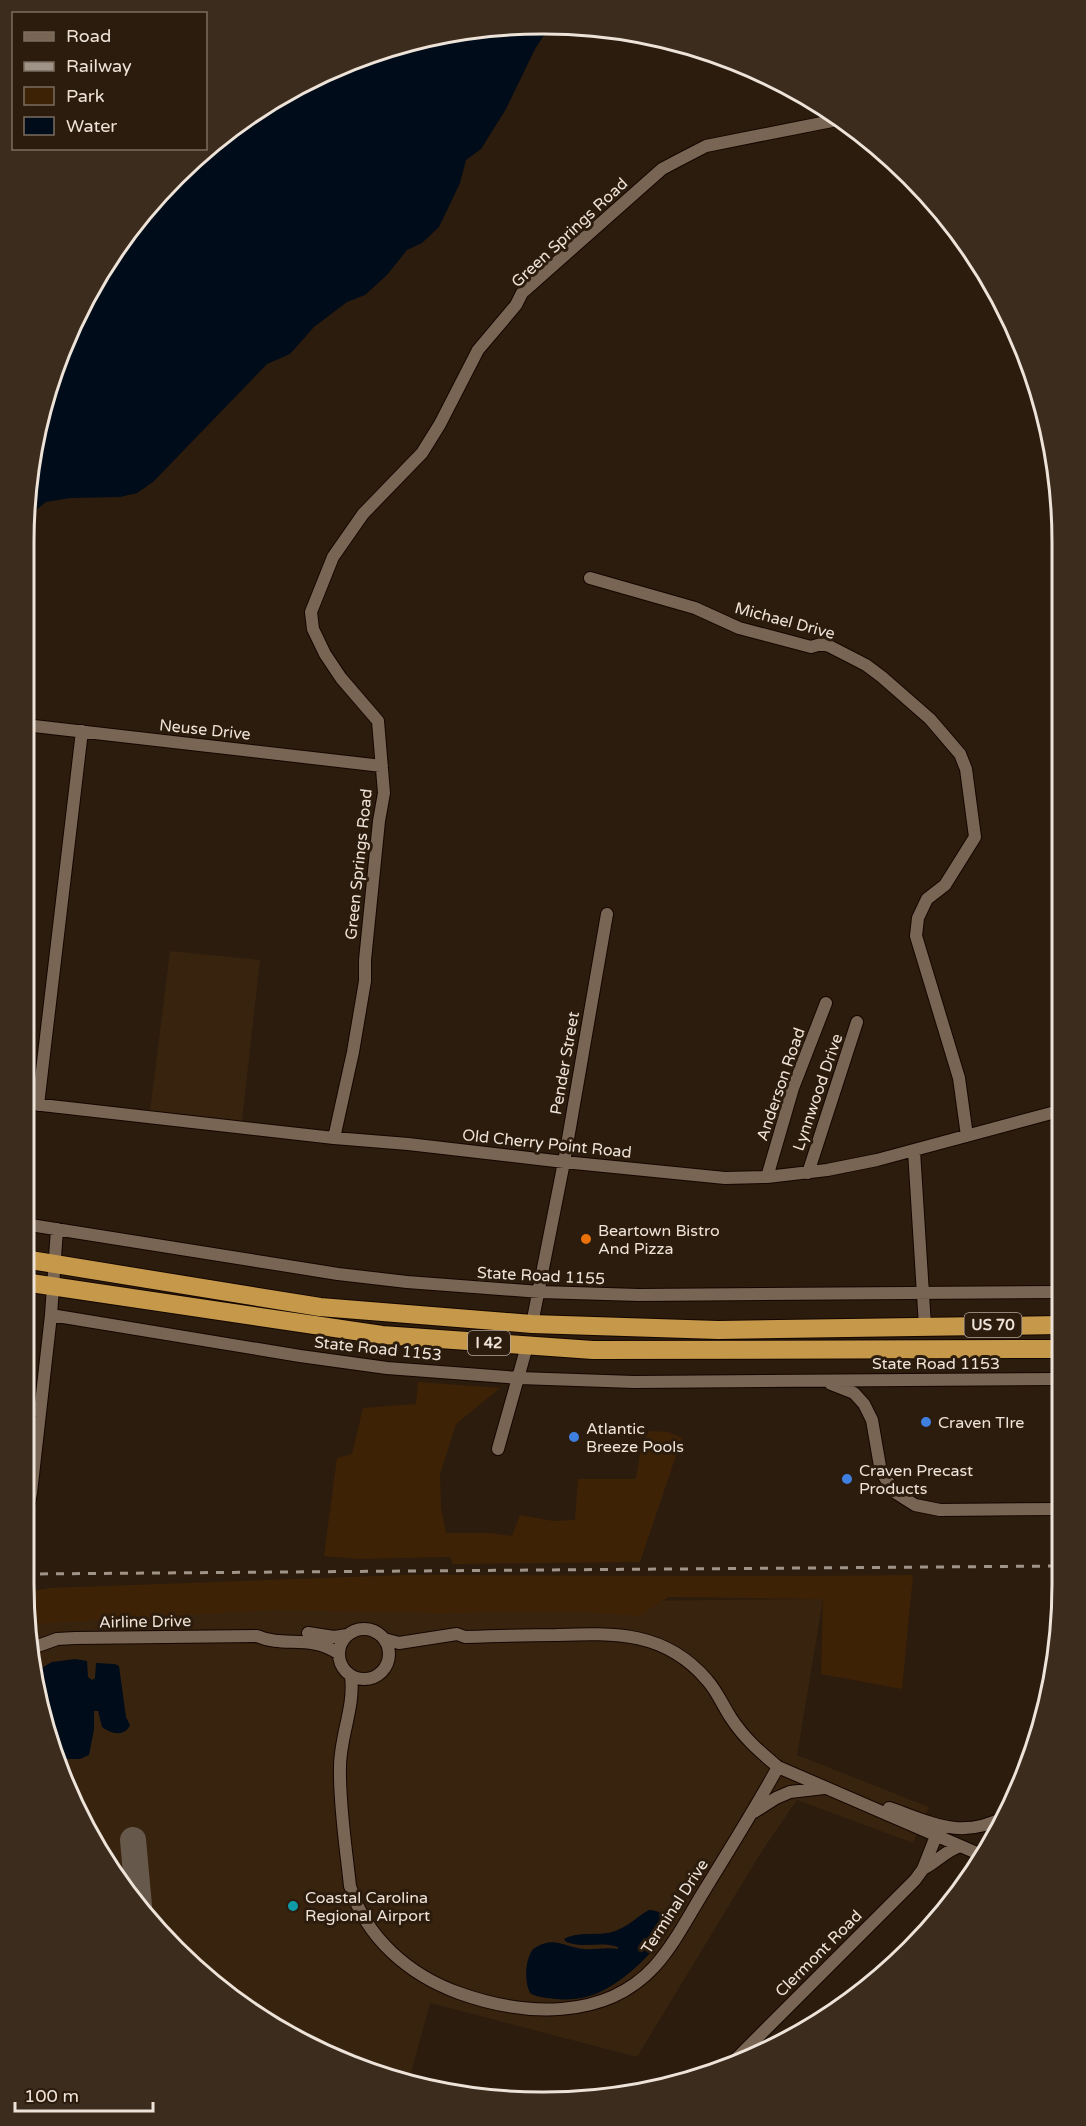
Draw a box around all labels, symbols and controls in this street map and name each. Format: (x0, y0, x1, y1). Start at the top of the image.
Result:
legend (12, 12, 207, 150)
text: Road (66, 25, 111, 47)
text: Railway (66, 55, 132, 77)
text: Park (66, 85, 105, 107)
text: Water (66, 115, 117, 137)
street label: Green Springs Road (507, 174, 632, 292)
street label: Michael Drive (732, 598, 837, 644)
street label: Neuse Drive (158, 715, 252, 745)
street label: Green Springs Road (341, 788, 377, 941)
street label: Pender Street (546, 1010, 584, 1116)
street label: Anderson Road (752, 1025, 810, 1144)
street label: Lynnwood Drive (788, 1031, 847, 1154)
street label: Old Cherry Point Road (461, 1125, 633, 1163)
place label: Beartown Bistro And Pizza (598, 1221, 720, 1259)
marker: Beartown Bistro And Pizza (579, 1232, 593, 1246)
street label: State Road 1155 (476, 1263, 605, 1289)
road number: US 70 (964, 1313, 1022, 1337)
road number: I 42 (468, 1331, 510, 1355)
street label: State Road 1153 (313, 1332, 443, 1366)
street label: State Road 1153 (872, 1354, 1000, 1374)
place label: Craven TIre (938, 1413, 1024, 1433)
marker: Craven TIre (919, 1415, 933, 1429)
place label: Atlantic Breeze Pools (586, 1419, 684, 1457)
marker: Atlantic Breeze Pools (567, 1430, 581, 1444)
place label: Craven Precast Products (859, 1461, 973, 1499)
marker: Craven Precast Products (840, 1472, 854, 1486)
street label: Airline Drive (99, 1611, 191, 1633)
street label: Terminal Drive (637, 1855, 713, 1958)
place label: Coastal Carolina Regional Airport (305, 1888, 430, 1926)
marker: Coastal Carolina Regional Airport (286, 1899, 300, 1913)
street label: Clermont Road (771, 1906, 866, 2001)
scale bar (15, 2075, 153, 2113)
text: 100 m (24, 2085, 79, 2107)

